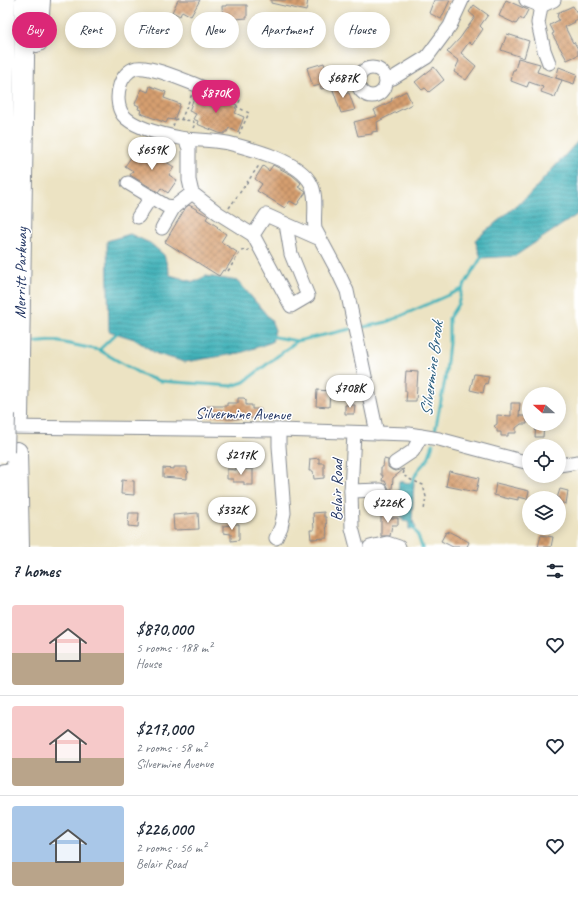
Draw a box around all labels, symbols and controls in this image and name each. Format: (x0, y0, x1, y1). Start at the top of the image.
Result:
chip: Buy (12, 12, 57, 48)
chip: Rent (65, 12, 116, 48)
chip: Filters (124, 12, 183, 48)
chip: New (191, 12, 239, 48)
chip: Apartment (247, 12, 326, 48)
chip: House (334, 12, 390, 48)
pin: $687K (315, 65, 371, 99)
text: $687K (328, 70, 358, 86)
pin: $870K (188, 80, 244, 114)
text: $870K (201, 85, 231, 101)
pin: $659K (124, 137, 180, 171)
text: $659K (137, 142, 167, 158)
street label: Merritt Parkway (10, 226, 32, 319)
water label: Silvermine Brook (415, 318, 448, 418)
pin: $708K (322, 375, 378, 409)
text: $708K (335, 380, 365, 396)
north arrow (522, 387, 566, 431)
map controls (522, 387, 566, 535)
street label: Silvermine Avenue (195, 403, 293, 425)
button: locate (522, 439, 566, 483)
pin: $217K (213, 442, 269, 476)
text: $217K (226, 447, 256, 463)
street label: Belair Road (327, 456, 347, 521)
pin: $226K (360, 490, 416, 524)
button: layers (522, 491, 566, 535)
text: $226K (373, 495, 403, 511)
pin: $332K (204, 497, 260, 531)
text: $332K (217, 502, 247, 518)
icon: filters (544, 560, 566, 582)
text: 7 homes (12, 561, 60, 582)
text: $870,000 (136, 619, 193, 640)
icon: home (44, 621, 92, 669)
icon: heart (544, 634, 566, 656)
text: 5 rooms · 188 m² (136, 640, 212, 656)
text: House (136, 656, 161, 672)
text: $217,000 (136, 719, 193, 740)
icon: home (44, 722, 92, 770)
icon: heart (544, 735, 566, 757)
text: 2 rooms · 58 m² (136, 740, 206, 756)
text: Silvermine Avenue (136, 756, 213, 772)
text: $226,000 (136, 819, 193, 840)
icon: home (44, 822, 92, 870)
icon: heart (544, 835, 566, 857)
text: 2 rooms · 56 m² (136, 840, 206, 856)
text: Belair Road (136, 856, 187, 872)

